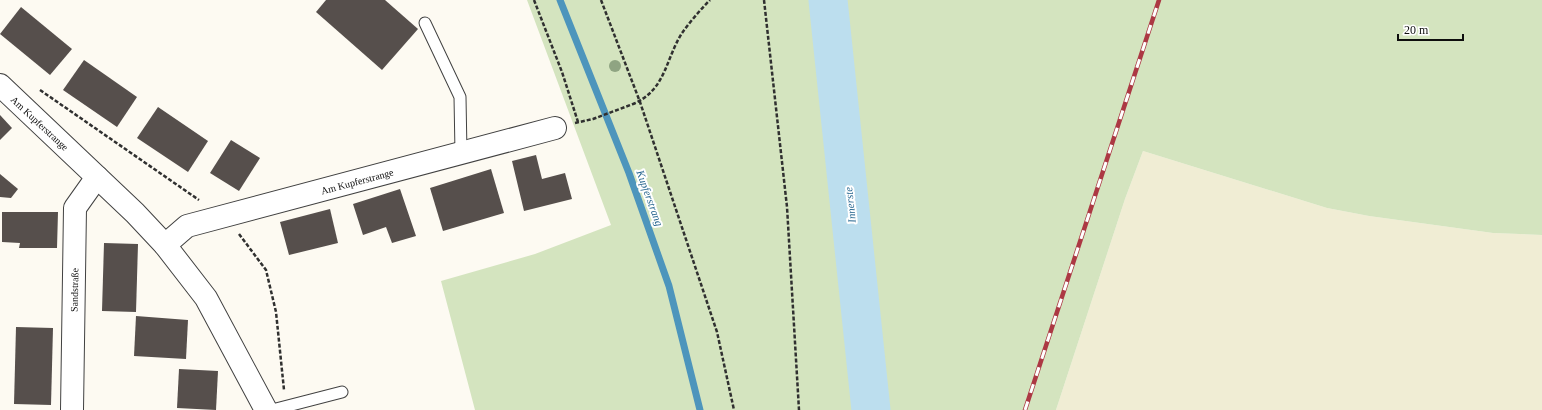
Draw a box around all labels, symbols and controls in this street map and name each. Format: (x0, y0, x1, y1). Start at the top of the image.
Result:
scale bar (1398, 16, 1463, 42)
text: 20 m (1404, 23, 1429, 37)
street label: Am Kupferstrange (9, 94, 71, 153)
street label: Am Kupferstrange (320, 166, 395, 196)
water label: Kupferstrang (634, 167, 666, 228)
water label: Innerste (842, 186, 858, 225)
street label: Sandstraße (69, 267, 80, 312)

